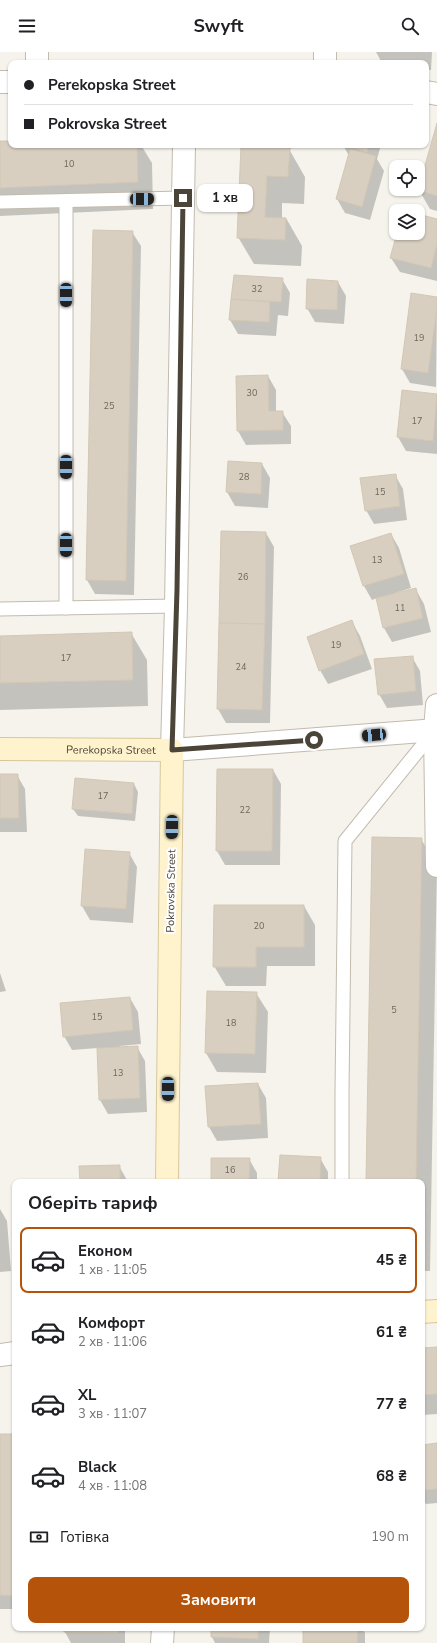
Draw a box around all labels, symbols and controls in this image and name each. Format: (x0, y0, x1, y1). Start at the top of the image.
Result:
text: Swyft (194, 14, 243, 38)
icon: menu (16, 15, 38, 37)
icon: search (399, 15, 421, 37)
text: Perekopska Street (48, 75, 175, 95)
text: Pokrovska Street (48, 114, 167, 134)
house number: 10 (64, 158, 74, 170)
map controls (389, 160, 425, 240)
button: locate (389, 160, 425, 196)
callout: 1 хв (197, 184, 253, 212)
route end (174, 189, 192, 207)
text: 1 хв (212, 189, 238, 207)
car (130, 193, 154, 205)
button: layers (389, 204, 425, 240)
car (60, 283, 72, 307)
house number: 32 (252, 283, 262, 295)
house number: 19 (414, 332, 424, 344)
house number: 30 (247, 387, 257, 399)
house number: 25 (104, 400, 114, 412)
house number: 17 (412, 415, 422, 427)
car (60, 455, 72, 479)
house number: 28 (239, 471, 249, 483)
house number: 15 (375, 486, 385, 498)
car (60, 533, 72, 557)
house number: 13 (372, 554, 382, 566)
house number: 26 (238, 571, 248, 583)
house number: 11 (395, 602, 405, 614)
house number: 19 (331, 639, 341, 651)
house number: 17 (61, 652, 71, 664)
house number: 24 (236, 661, 247, 673)
car (362, 728, 386, 742)
route start (305, 731, 323, 749)
street label: Perekopska Street (66, 742, 156, 757)
house number: 17 (98, 790, 108, 802)
house number: 22 (240, 804, 250, 816)
car (166, 815, 178, 839)
street label: Pokrovska Street (163, 849, 179, 933)
house number: 20 (254, 920, 264, 932)
house number: 5 (391, 1004, 397, 1016)
house number: 15 (92, 1011, 102, 1023)
house number: 18 (226, 1017, 236, 1029)
house number: 13 (113, 1067, 123, 1079)
car (162, 1077, 174, 1101)
house number: 16 (225, 1164, 235, 1176)
text: Оберіть тариф (28, 1191, 158, 1215)
text: Економ (78, 1241, 132, 1261)
icon: car (30, 1242, 66, 1278)
text: 45 ₴ (376, 1250, 407, 1270)
text: 1 хв · 11:05 (78, 1261, 147, 1279)
text: Комфорт (78, 1313, 145, 1333)
icon: car (30, 1314, 66, 1350)
text: 61 ₴ (376, 1322, 407, 1342)
text: 2 хв · 11:06 (78, 1333, 147, 1351)
text: XL (78, 1385, 97, 1405)
icon: car (30, 1386, 66, 1422)
text: 77 ₴ (376, 1394, 407, 1414)
text: 3 хв · 11:07 (78, 1405, 147, 1423)
text: Black (78, 1457, 116, 1477)
icon: car (30, 1458, 66, 1494)
text: 68 ₴ (376, 1466, 407, 1486)
text: 4 хв · 11:08 (78, 1477, 147, 1495)
icon: cash (28, 1526, 50, 1548)
text: Готівка (60, 1527, 109, 1547)
text: 190 m (371, 1528, 409, 1546)
button: Замовити (28, 1577, 409, 1623)

